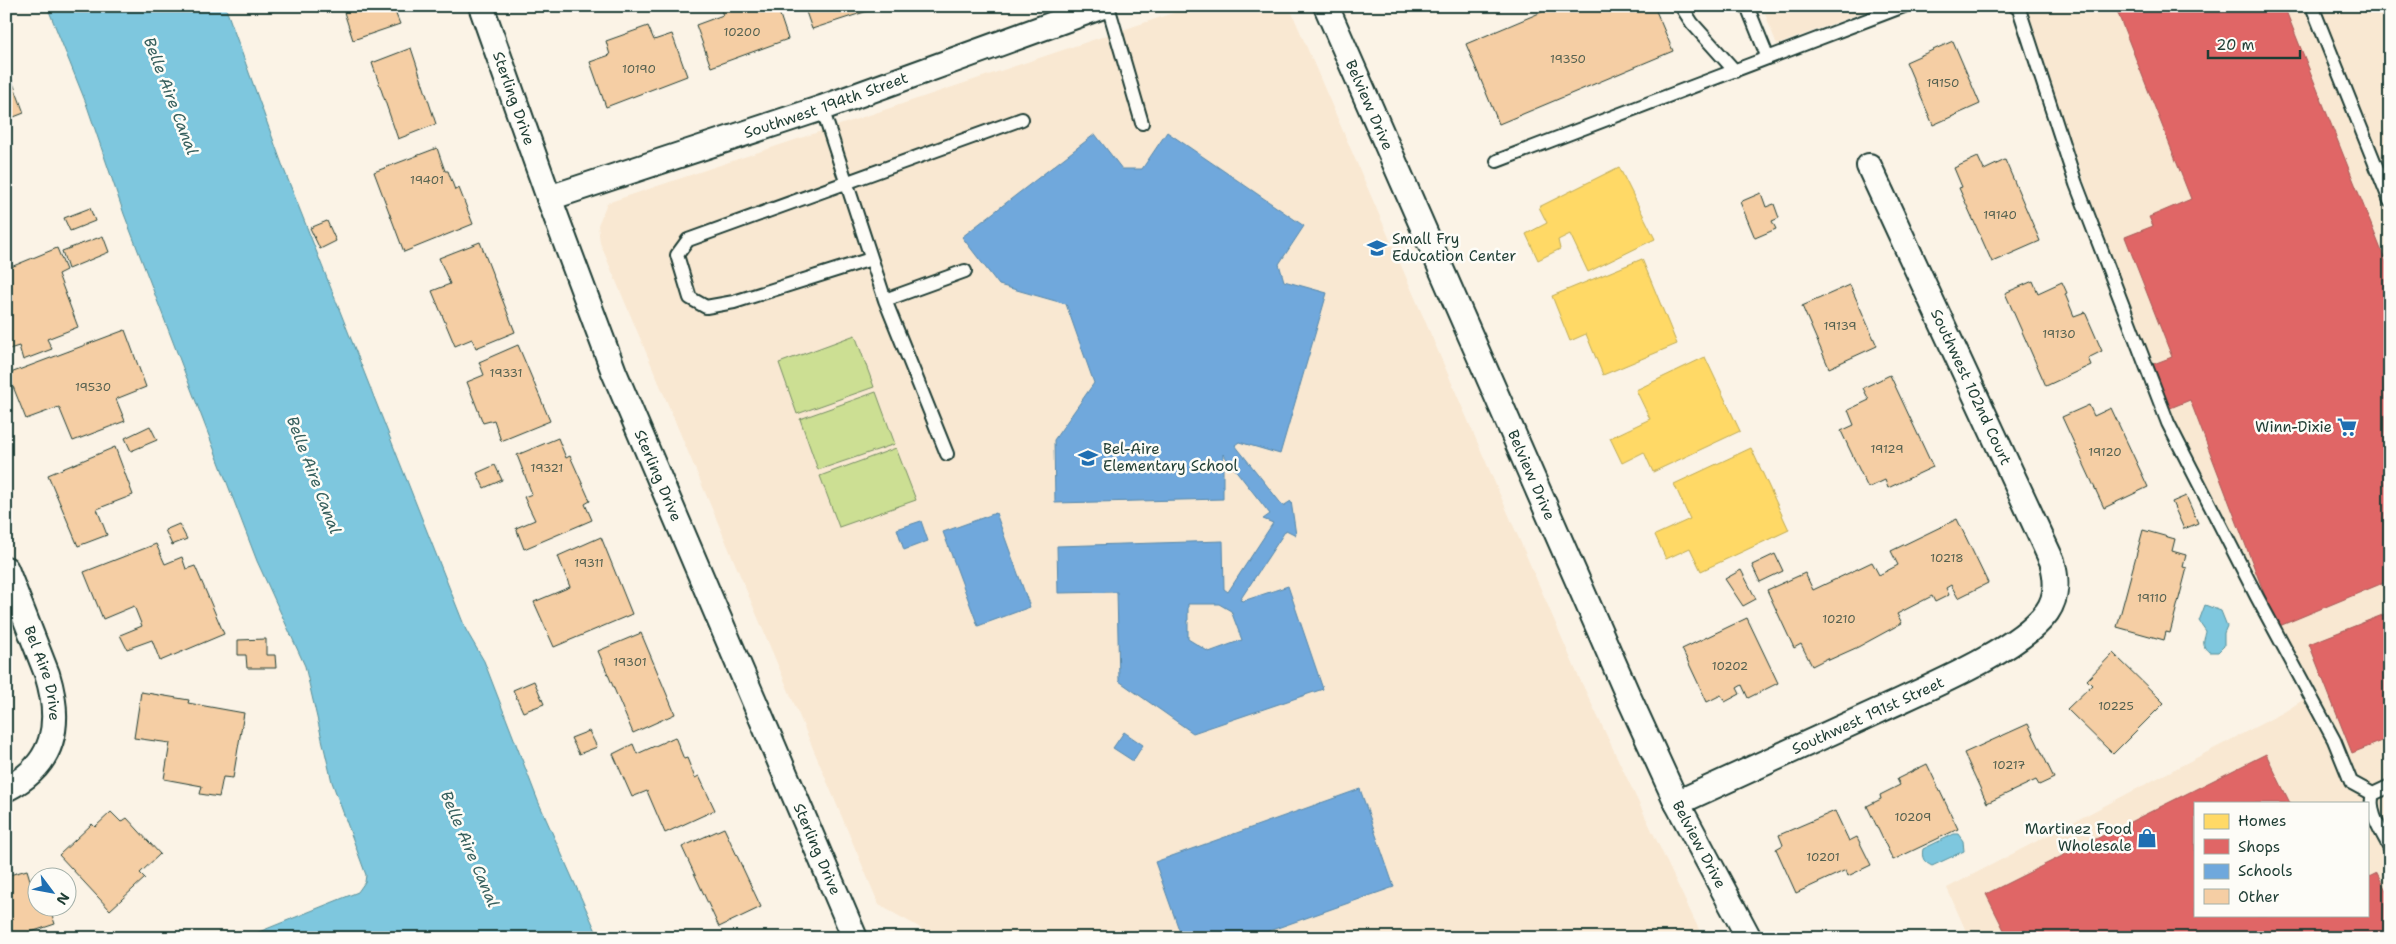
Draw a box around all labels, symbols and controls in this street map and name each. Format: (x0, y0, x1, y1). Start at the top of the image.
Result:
house number: 10200 (723, 24, 761, 40)
scale bar (2208, 28, 2301, 60)
water label: Belle Aire Canal (139, 34, 203, 158)
text: 20 m (2216, 35, 2255, 55)
street label: Sterling Drive (488, 49, 539, 148)
house number: 19350 (1550, 51, 1586, 67)
street label: Belview Drive (1341, 57, 1398, 153)
house number: 10190 (622, 61, 656, 77)
street label: Southwest 194th Street (741, 68, 911, 143)
house number: 19150 (1927, 75, 1960, 91)
house number: 19401 (410, 172, 444, 188)
house number: 19140 (1983, 207, 2017, 223)
place label: Small Fry Education Center (1392, 229, 1516, 266)
school or university icon: Small Fry Education Center (1366, 237, 1388, 259)
street label: Southwest 102nd Court (1926, 306, 2016, 468)
house number: 19139 (1823, 318, 1857, 334)
house number: 19130 (2042, 326, 2076, 342)
house number: 19331 (490, 365, 522, 381)
house number: 19530 (75, 379, 111, 395)
water label: Belle Aire Canal (282, 413, 346, 537)
supermarket icon: Winn-Dixie (2336, 416, 2358, 438)
place label: Winn-Dixie (2255, 417, 2332, 437)
street label: Sterling Drive (630, 427, 686, 525)
street label: Belview Drive (1503, 427, 1560, 523)
place label: Bel-Aire Elementary School (1103, 439, 1239, 476)
house number: 19129 (1870, 441, 1904, 457)
house number: 19120 (2088, 444, 2122, 460)
school or university icon: Bel-Aire Elementary School (1077, 447, 1099, 469)
house number: 19321 (531, 460, 563, 476)
house number: 10218 (1930, 550, 1964, 566)
house number: 19311 (574, 555, 604, 571)
house number: 19110 (2137, 590, 2167, 606)
house number: 10210 (1822, 611, 1856, 627)
street label: Bel Aire Drive (19, 623, 64, 721)
house number: 19301 (613, 654, 647, 670)
house number: 10202 (1712, 658, 1748, 674)
street label: Southwest 191st Street (1789, 672, 1947, 759)
house number: 10225 (2098, 698, 2134, 714)
house number: 10217 (1993, 757, 2025, 773)
water label: Belle Aire Canal (436, 788, 504, 910)
street label: Belview Drive (1668, 797, 1731, 892)
street label: Sterling Drive (789, 800, 846, 898)
legend (2194, 802, 2368, 916)
house number: 10209 (1895, 809, 1931, 825)
text: Homes (2238, 811, 2286, 831)
place label: Martinez Food Wholesale (2025, 819, 2132, 856)
shop icon: Martinez Food Wholesale (2136, 827, 2158, 849)
text: Shops (2238, 837, 2280, 857)
house number: 10201 (1806, 849, 1840, 865)
text: Schools (2238, 861, 2293, 881)
north arrow (28, 866, 78, 916)
text: Other (2238, 887, 2280, 907)
text: N (52, 889, 74, 908)

